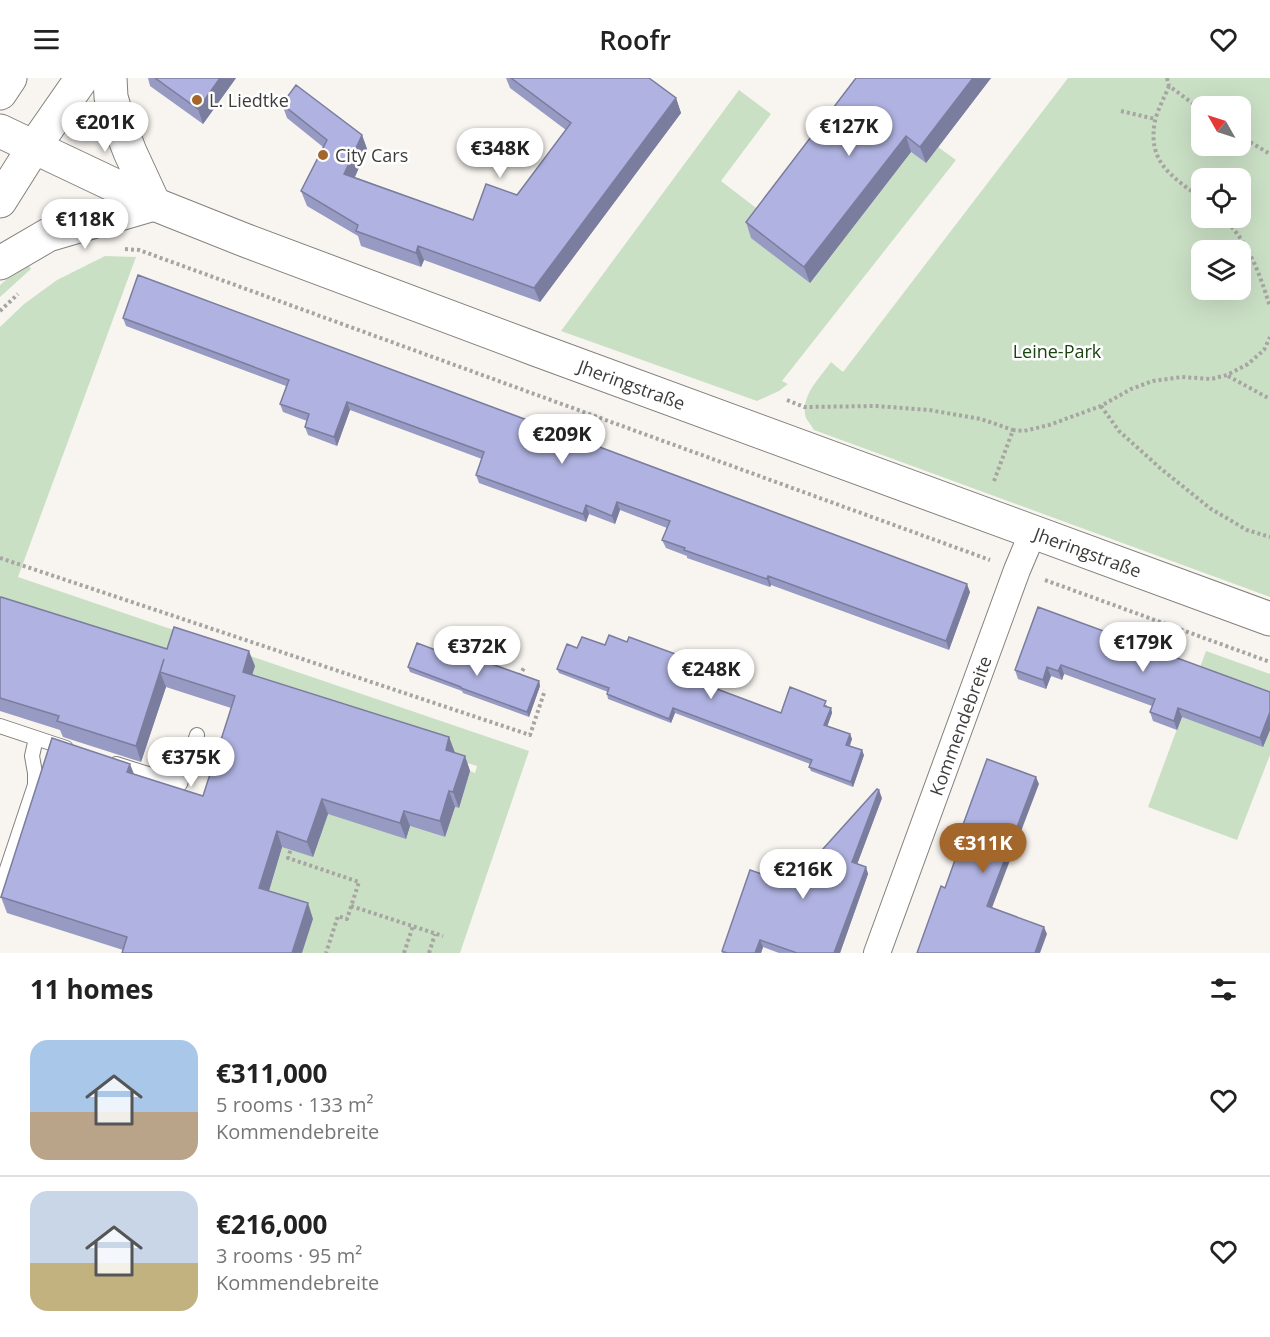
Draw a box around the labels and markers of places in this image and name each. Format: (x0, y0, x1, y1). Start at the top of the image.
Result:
place label: L. Liedtke (209, 88, 289, 112)
marker: L. Liedtke (190, 93, 204, 107)
pin: €201K (63, 102, 147, 153)
pin: €127K (807, 106, 891, 157)
pin: €348K (458, 128, 542, 179)
place label: City Cars (335, 143, 408, 167)
marker: City Cars (316, 148, 330, 162)
pin: €118K (43, 199, 127, 250)
pin: €209K (520, 414, 604, 465)
pin: €179K (1101, 622, 1185, 673)
pin: €372K (435, 626, 519, 677)
pin: €248K (669, 649, 753, 700)
pin: €375K (149, 737, 233, 788)
pin: €311K (941, 823, 1025, 874)
pin: €216K (761, 849, 845, 900)

